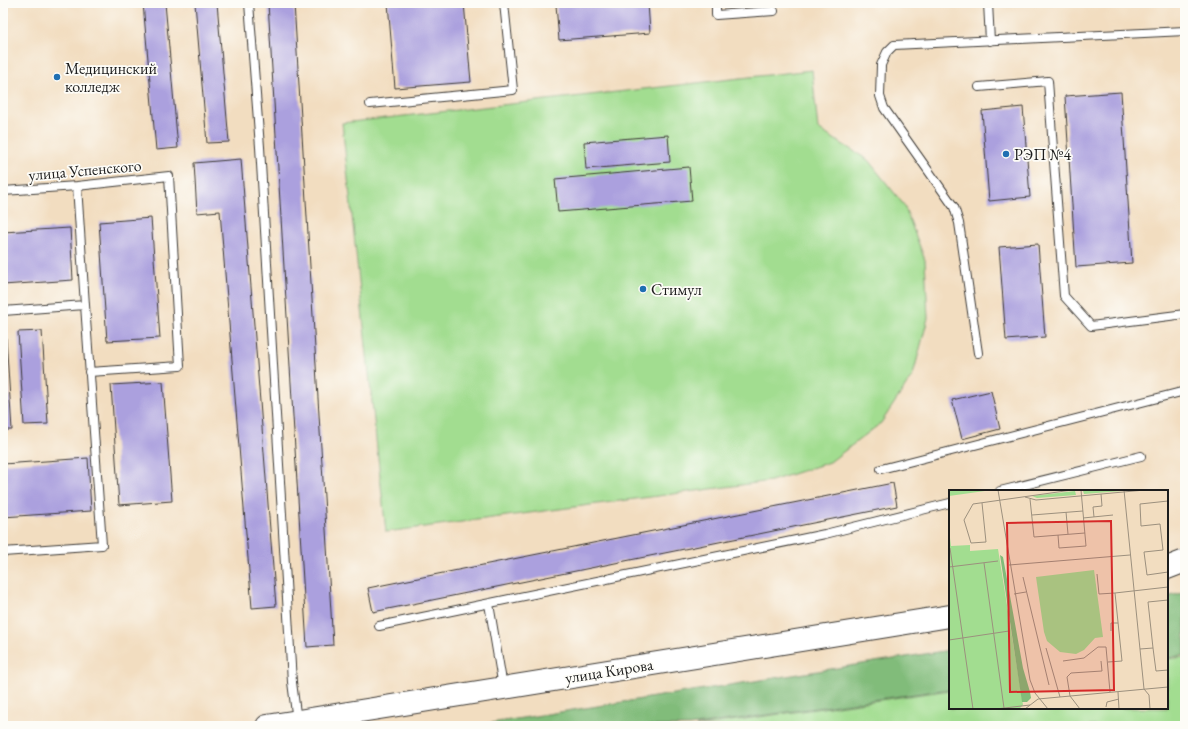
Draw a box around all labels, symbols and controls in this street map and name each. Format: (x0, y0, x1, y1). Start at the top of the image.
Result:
place label: Медицинский колледж (65, 58, 157, 97)
marker: Медицинский колледж (52, 72, 62, 82)
place label: РЭП №4 (1014, 144, 1072, 165)
marker: РЭП №4 (1001, 149, 1011, 159)
street label: улица Успенского (28, 155, 142, 185)
place label: Стимул (651, 279, 702, 300)
marker: Стимул (638, 284, 648, 294)
inset map (949, 490, 1168, 709)
street label: улица Кирова (563, 654, 655, 688)

